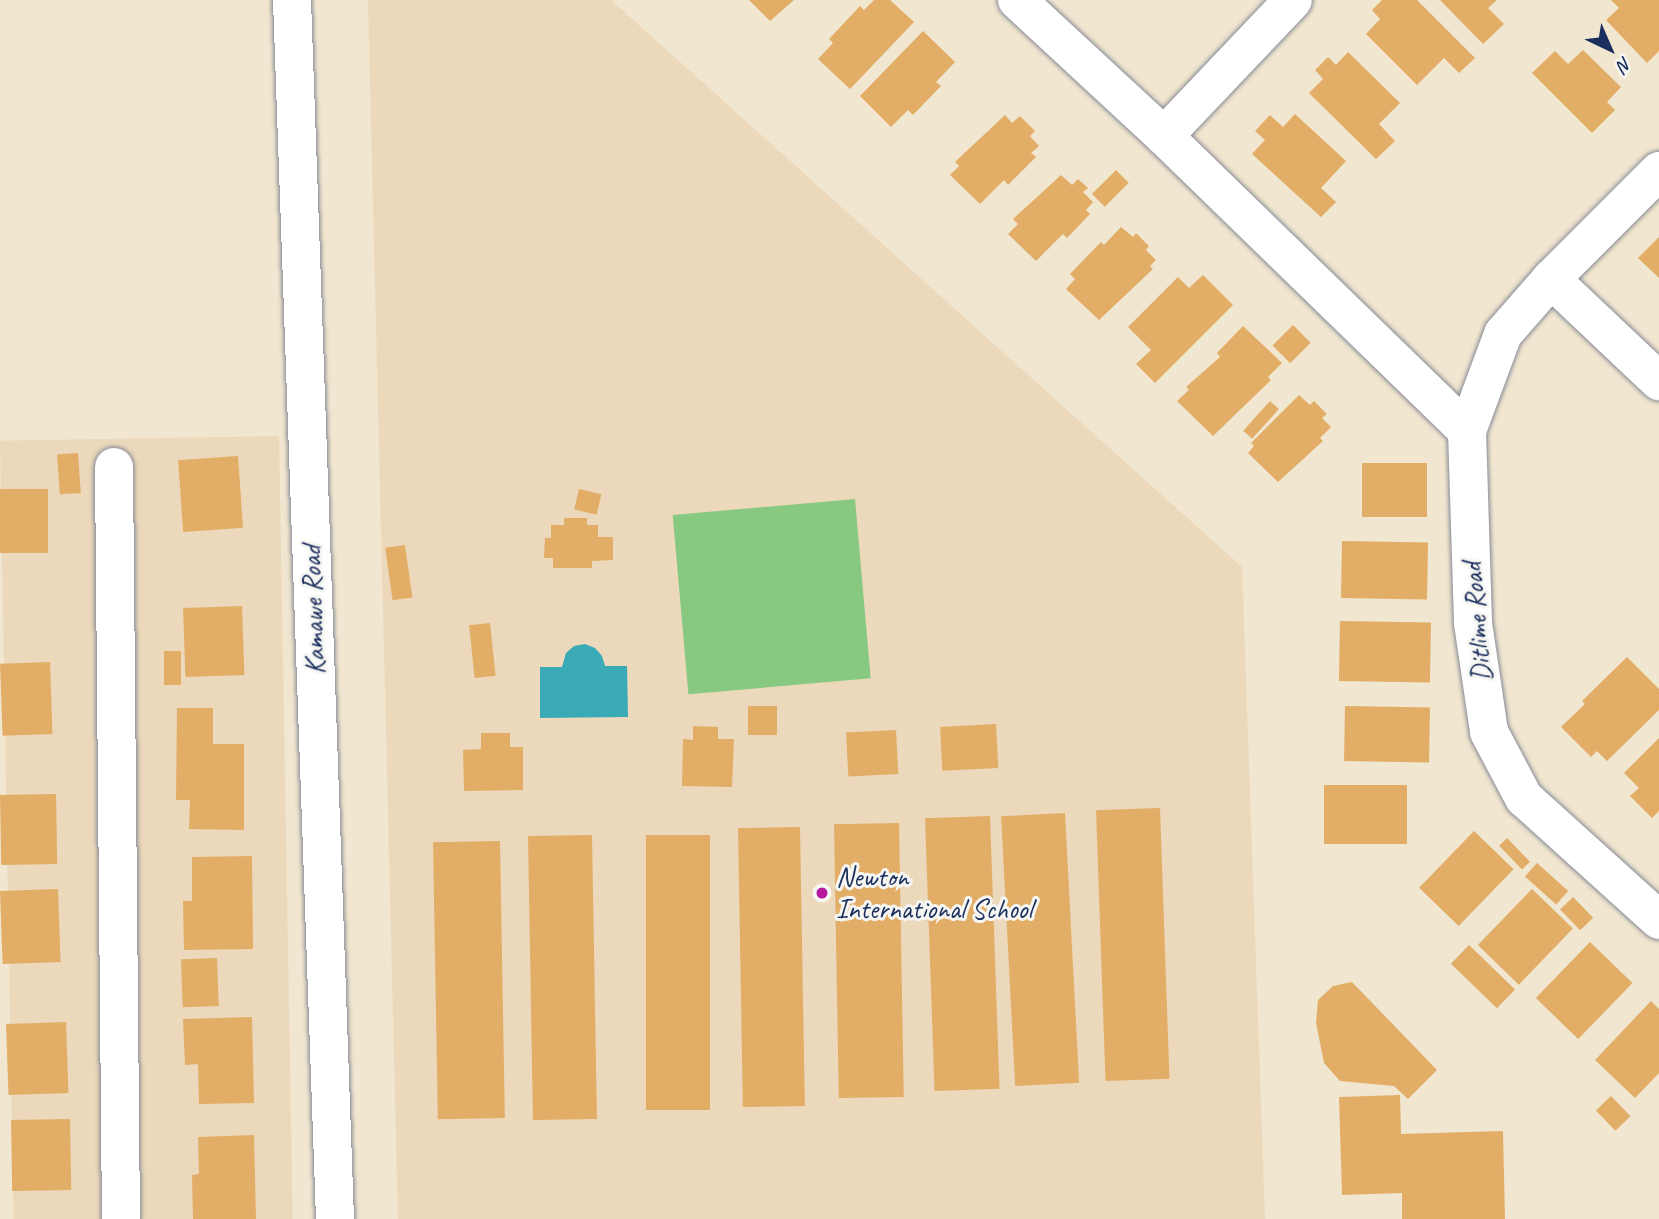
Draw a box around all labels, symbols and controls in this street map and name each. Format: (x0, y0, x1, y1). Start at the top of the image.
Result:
north arrow (1575, 14, 1645, 84)
text: N (1612, 51, 1637, 77)
street label: Kamawe Road (294, 545, 332, 675)
street label: Ditlime Road (1455, 561, 1499, 683)
place label: Newton International School (836, 860, 1032, 926)
marker: Newton International School (814, 885, 830, 901)

